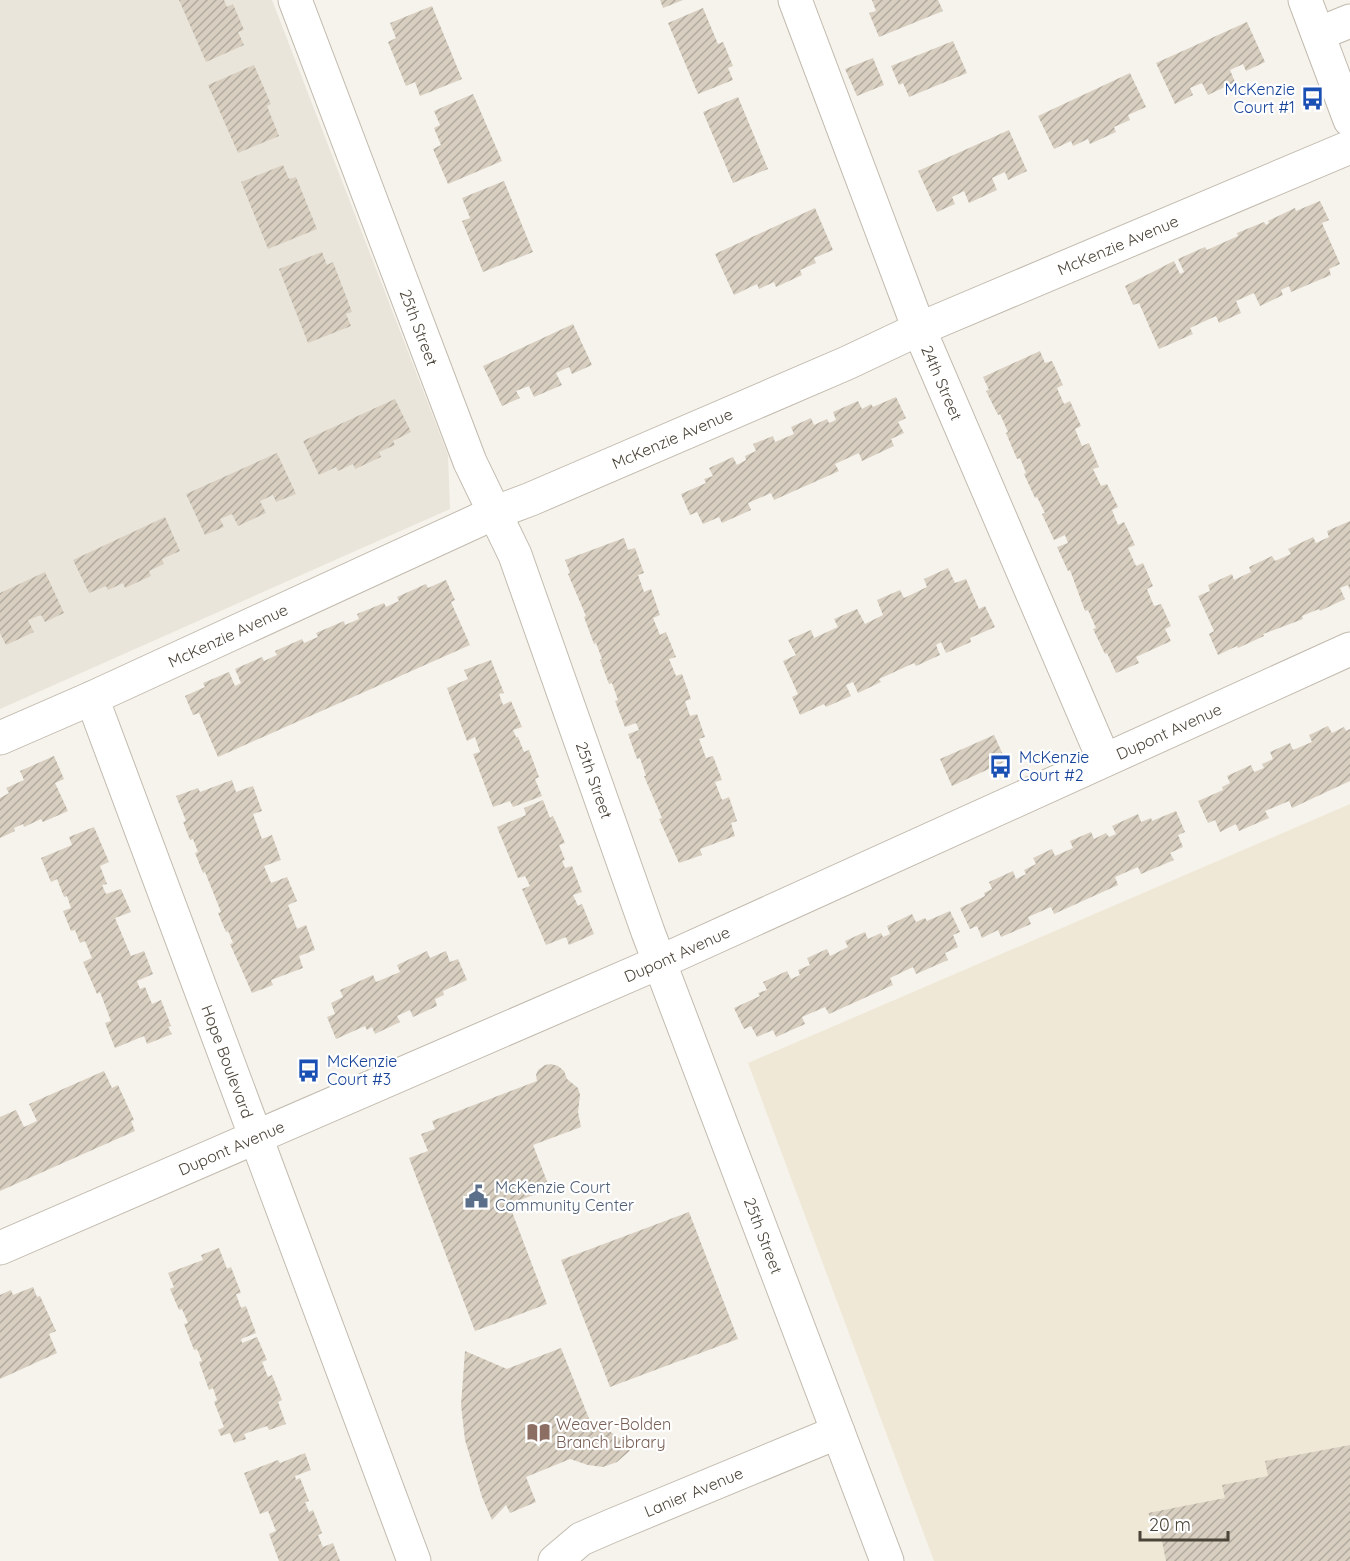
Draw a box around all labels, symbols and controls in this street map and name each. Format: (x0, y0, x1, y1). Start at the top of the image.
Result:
place label: McKenzie Court #1 (1225, 79, 1295, 117)
bus stop icon: McKenzie Court #1 (1300, 85, 1326, 111)
street label: McKenzie Avenue (1054, 211, 1182, 279)
street label: 25th Street (395, 286, 443, 368)
street label: 24th Street (917, 342, 967, 423)
street label: McKenzie Avenue (609, 403, 736, 473)
street label: McKenzie Avenue (165, 599, 291, 672)
street label: Dupont Avenue (1113, 699, 1225, 764)
street label: 25th Street (572, 739, 617, 821)
place label: McKenzie Court #2 (1019, 747, 1089, 785)
bus stop icon: McKenzie Court #2 (988, 753, 1014, 779)
street label: Dupont Avenue (621, 922, 733, 986)
street label: Hope Boulevard (197, 1002, 258, 1121)
place label: McKenzie Court #3 (327, 1051, 397, 1089)
bus stop icon: McKenzie Court #3 (296, 1057, 322, 1083)
street label: Dupont Avenue (175, 1116, 287, 1180)
place label: McKenzie Court Community Center (495, 1177, 634, 1215)
public building icon: McKenzie Court Community Center (464, 1183, 490, 1209)
street label: 25th Street (740, 1195, 787, 1277)
place label: Weaver-Bolden Branch Library (556, 1414, 671, 1452)
library icon: Weaver-Bolden Branch Library (525, 1420, 551, 1446)
street label: Lanier Avenue (641, 1462, 746, 1521)
scale bar (1140, 1504, 1228, 1542)
text: 20 m (1149, 1513, 1191, 1536)

